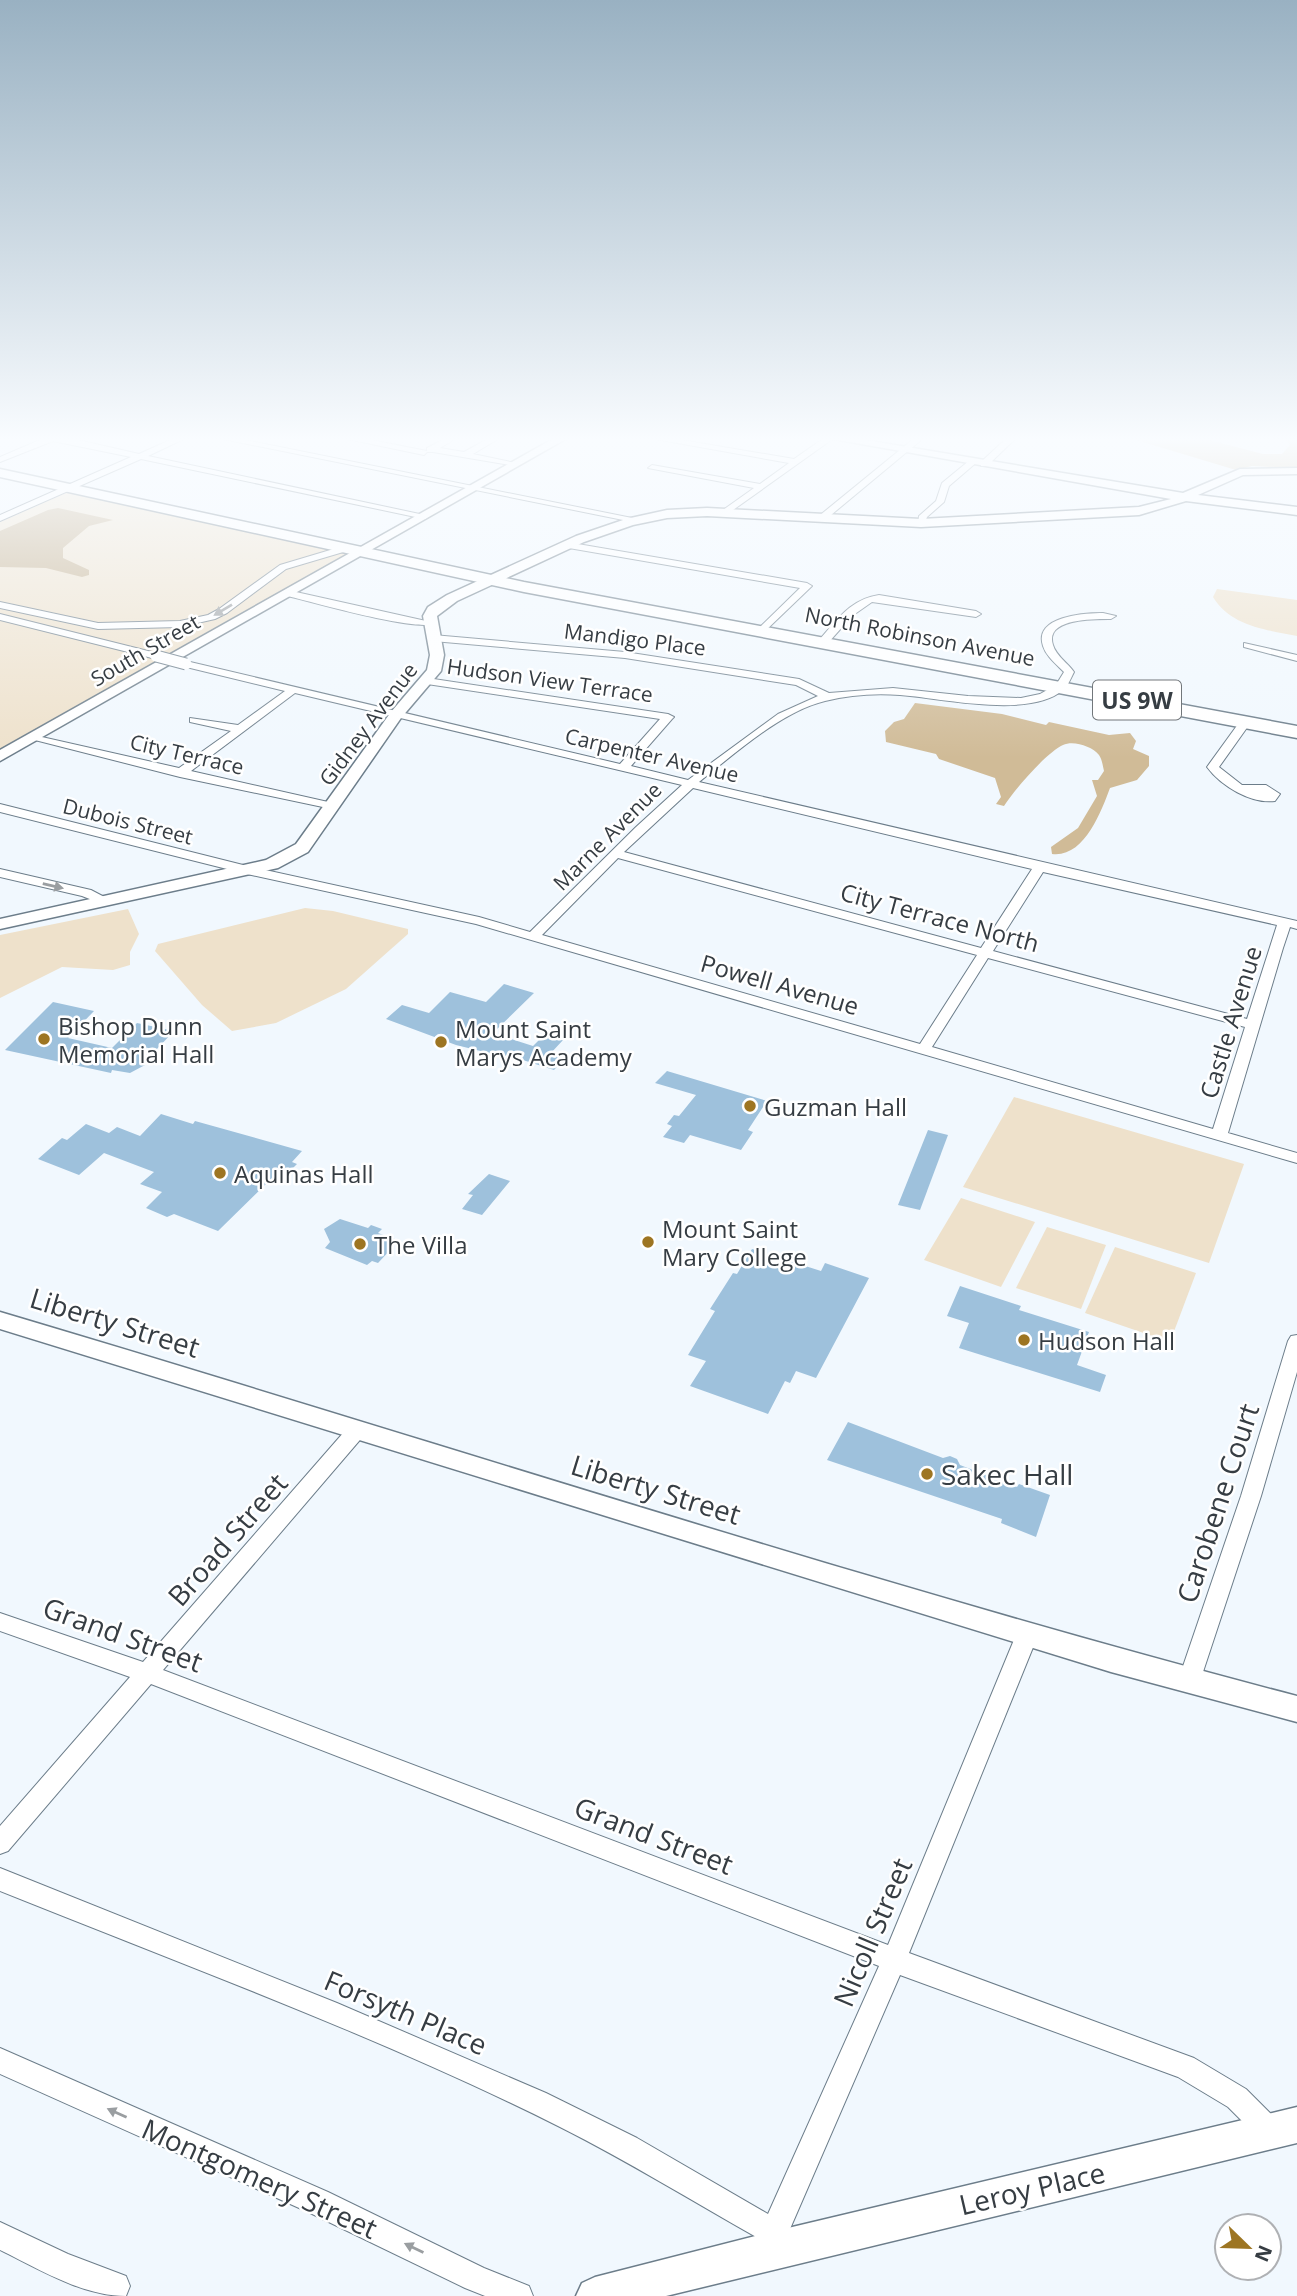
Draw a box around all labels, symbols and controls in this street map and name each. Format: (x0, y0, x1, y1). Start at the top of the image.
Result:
street label: North Robinson Avenue (803, 600, 1037, 672)
one-way arrow (213, 604, 232, 617)
street label: South Street (85, 608, 205, 692)
street label: Mandigo Place (563, 616, 707, 662)
street label: Hudson View Terrace (445, 652, 655, 708)
street label: Gidney Avenue (313, 657, 423, 791)
road number: US 9W (1093, 680, 1181, 720)
street label: Carpenter Avenue (562, 721, 742, 789)
street label: City Terrace (127, 727, 247, 781)
street label: Marne Avenue (547, 776, 667, 896)
street label: Dubois Street (60, 791, 196, 851)
street label: City Terrace North (837, 875, 1043, 959)
one-way arrow (42, 880, 64, 891)
street label: Castle Avenue (1191, 942, 1269, 1102)
street label: Powell Avenue (697, 946, 863, 1022)
place label: Bishop Dunn Memorial Hall (58, 1009, 214, 1070)
place label: Mount Saint Marys Academy (455, 1012, 633, 1073)
marker: Bishop Dunn Memorial Hall (36, 1031, 52, 1047)
marker: Mount Saint Marys Academy (433, 1034, 449, 1050)
place label: Guzman Hall (764, 1090, 907, 1123)
marker: Guzman Hall (742, 1098, 758, 1114)
place label: Aquinas Hall (234, 1157, 374, 1190)
marker: Aquinas Hall (212, 1165, 228, 1181)
place label: Mount Saint Mary College (662, 1212, 807, 1273)
place label: The Villa (374, 1228, 467, 1261)
marker: Mount Saint Mary College (640, 1234, 656, 1250)
marker: The Villa (352, 1236, 368, 1252)
street label: Liberty Street (26, 1278, 204, 1366)
place label: Hudson Hall (1038, 1324, 1175, 1357)
marker: Hudson Hall (1016, 1332, 1032, 1348)
street label: Carobene Court (1167, 1398, 1267, 1608)
street label: Liberty Street (567, 1445, 745, 1533)
place label: Sakec Hall (941, 1455, 1073, 1493)
street label: Broad Street (159, 1464, 295, 1614)
marker: Sakec Hall (919, 1466, 935, 1482)
street label: Grand Street (38, 1588, 208, 1680)
street label: Grand Street (569, 1787, 739, 1883)
street label: Nicoll Street (824, 1852, 920, 2012)
street label: Forsyth Place (319, 1961, 493, 2063)
one-way arrow (107, 2107, 128, 2118)
street label: Montgomery Street (136, 2109, 384, 2247)
street label: Leroy Place (955, 2153, 1109, 2223)
north arrow (1213, 2212, 1283, 2282)
text: N (1249, 2241, 1279, 2266)
one-way arrow (404, 2243, 424, 2254)

